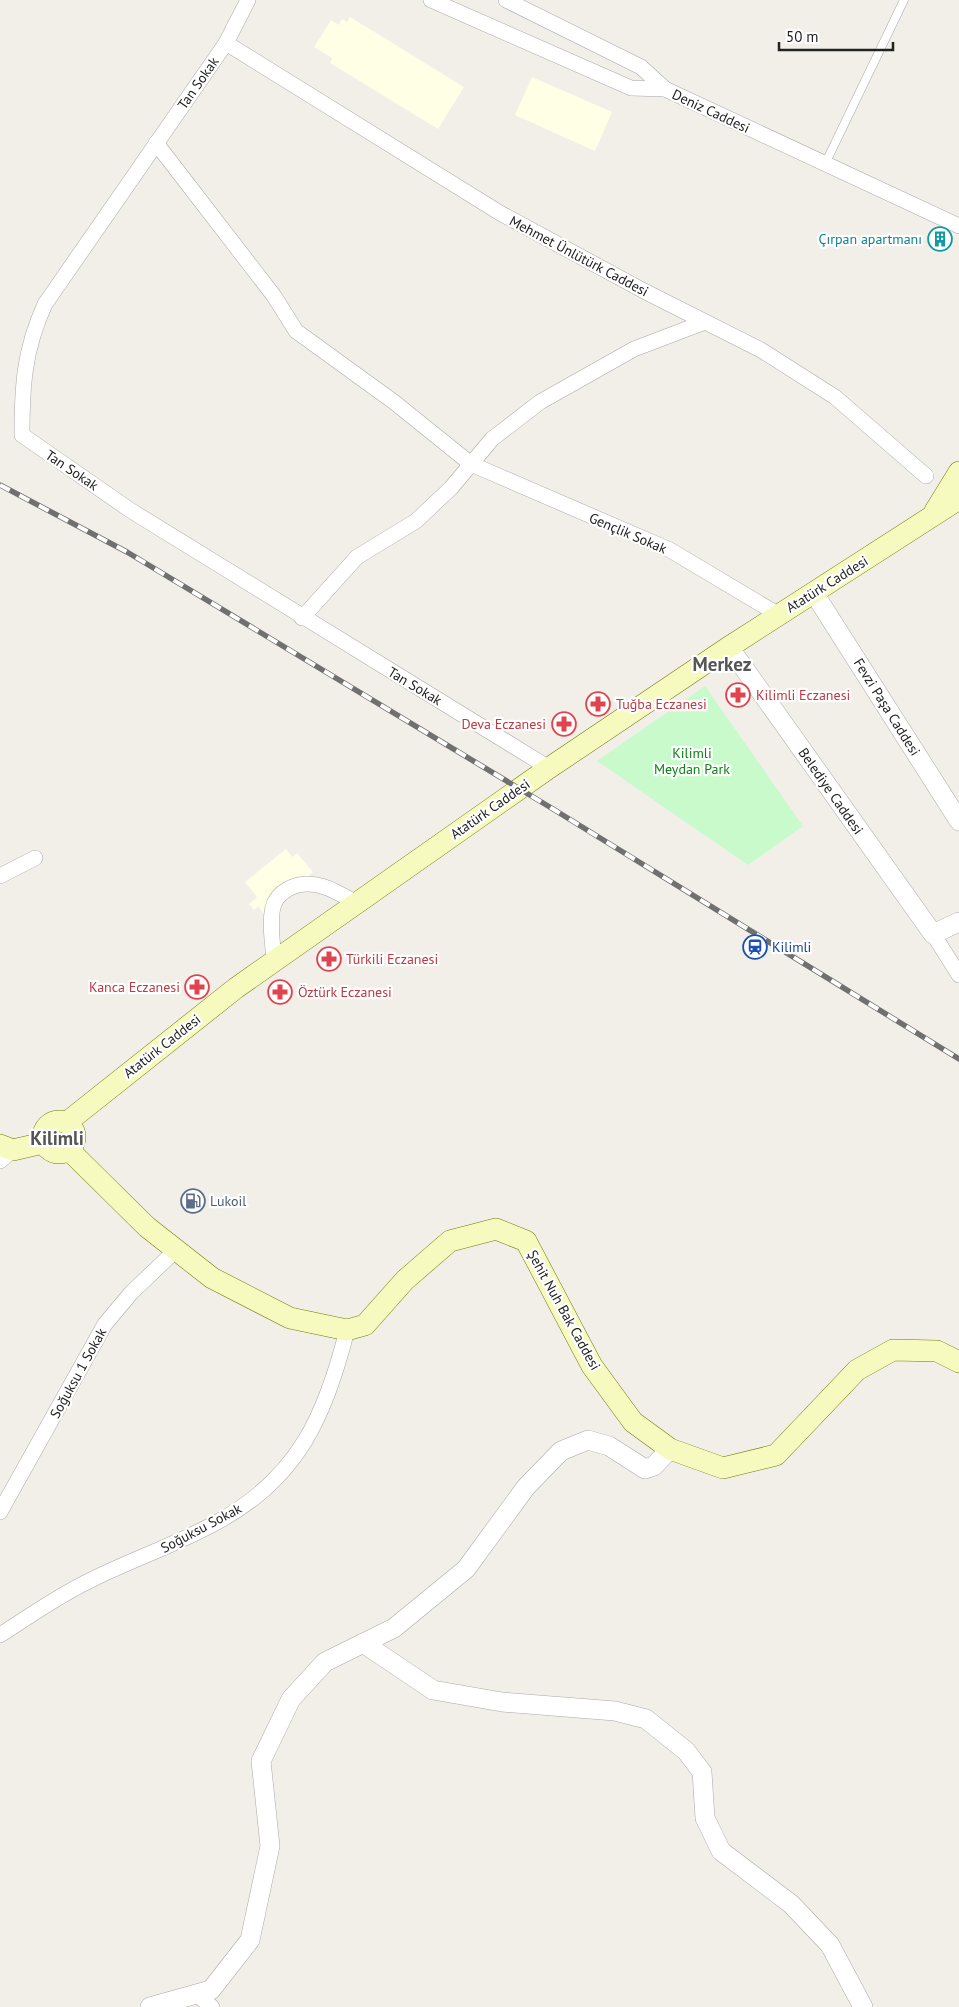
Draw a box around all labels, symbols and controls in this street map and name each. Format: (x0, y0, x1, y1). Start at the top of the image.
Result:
scale bar (779, 20, 893, 52)
text: 50 m (786, 27, 819, 46)
street label: Tan Sokak (173, 53, 223, 113)
street label: Deniz Caddesi (669, 85, 753, 137)
street label: Mehmet Ünlütürk Caddesi (506, 212, 652, 300)
building icon: Çırpan apartmanı (927, 226, 953, 252)
place label: Çırpan apartmanı (818, 230, 922, 248)
street label: Tan Sokak (42, 446, 102, 494)
street label: Gençlik Sokak (586, 509, 670, 558)
street label: Atatürk Caddesi (783, 552, 871, 616)
district label: Merkez (693, 652, 752, 676)
street label: Fevzi Paşa Caddesi (850, 655, 924, 759)
street label: Tan Sokak (385, 663, 446, 709)
pharmacy icon: Kilimli Eczanesi (725, 682, 751, 708)
place label: Kilimli Eczanesi (756, 686, 850, 704)
pharmacy icon: Tuğba Eczanesi (585, 691, 611, 717)
place label: Tuğba Eczanesi (616, 695, 707, 713)
pharmacy icon: Deva Eczanesi (551, 711, 577, 737)
place label: Deva Eczanesi (461, 715, 546, 733)
park label: Kilimli Meydan Park (654, 744, 730, 778)
street label: Belediye Caddesi (795, 744, 867, 838)
street label: Atatürk Caddesi (447, 775, 533, 843)
station icon: Kilimli (742, 934, 768, 960)
place label: Kilimli (772, 938, 811, 956)
pharmacy icon: Türkili Eczanesi (316, 946, 342, 972)
place label: Türkili Eczanesi (346, 950, 438, 968)
pharmacy icon: Kanca Eczanesi (184, 974, 210, 1000)
place label: Kanca Eczanesi (89, 978, 180, 996)
pharmacy icon: Öztürk Eczanesi (267, 979, 293, 1005)
place label: Öztürk Eczanesi (298, 983, 392, 1001)
street label: Atatürk Caddesi (120, 1010, 204, 1082)
district label: Kilimli (30, 1126, 84, 1150)
fuel station icon: Lukoil (180, 1188, 206, 1214)
place label: Lukoil (210, 1192, 246, 1210)
street label: Şehit Nuh Bak Caddesi (524, 1247, 604, 1373)
street label: Soğuksu 1 Sokak (46, 1324, 110, 1421)
street label: Soğuksu Sokak (157, 1499, 245, 1557)

